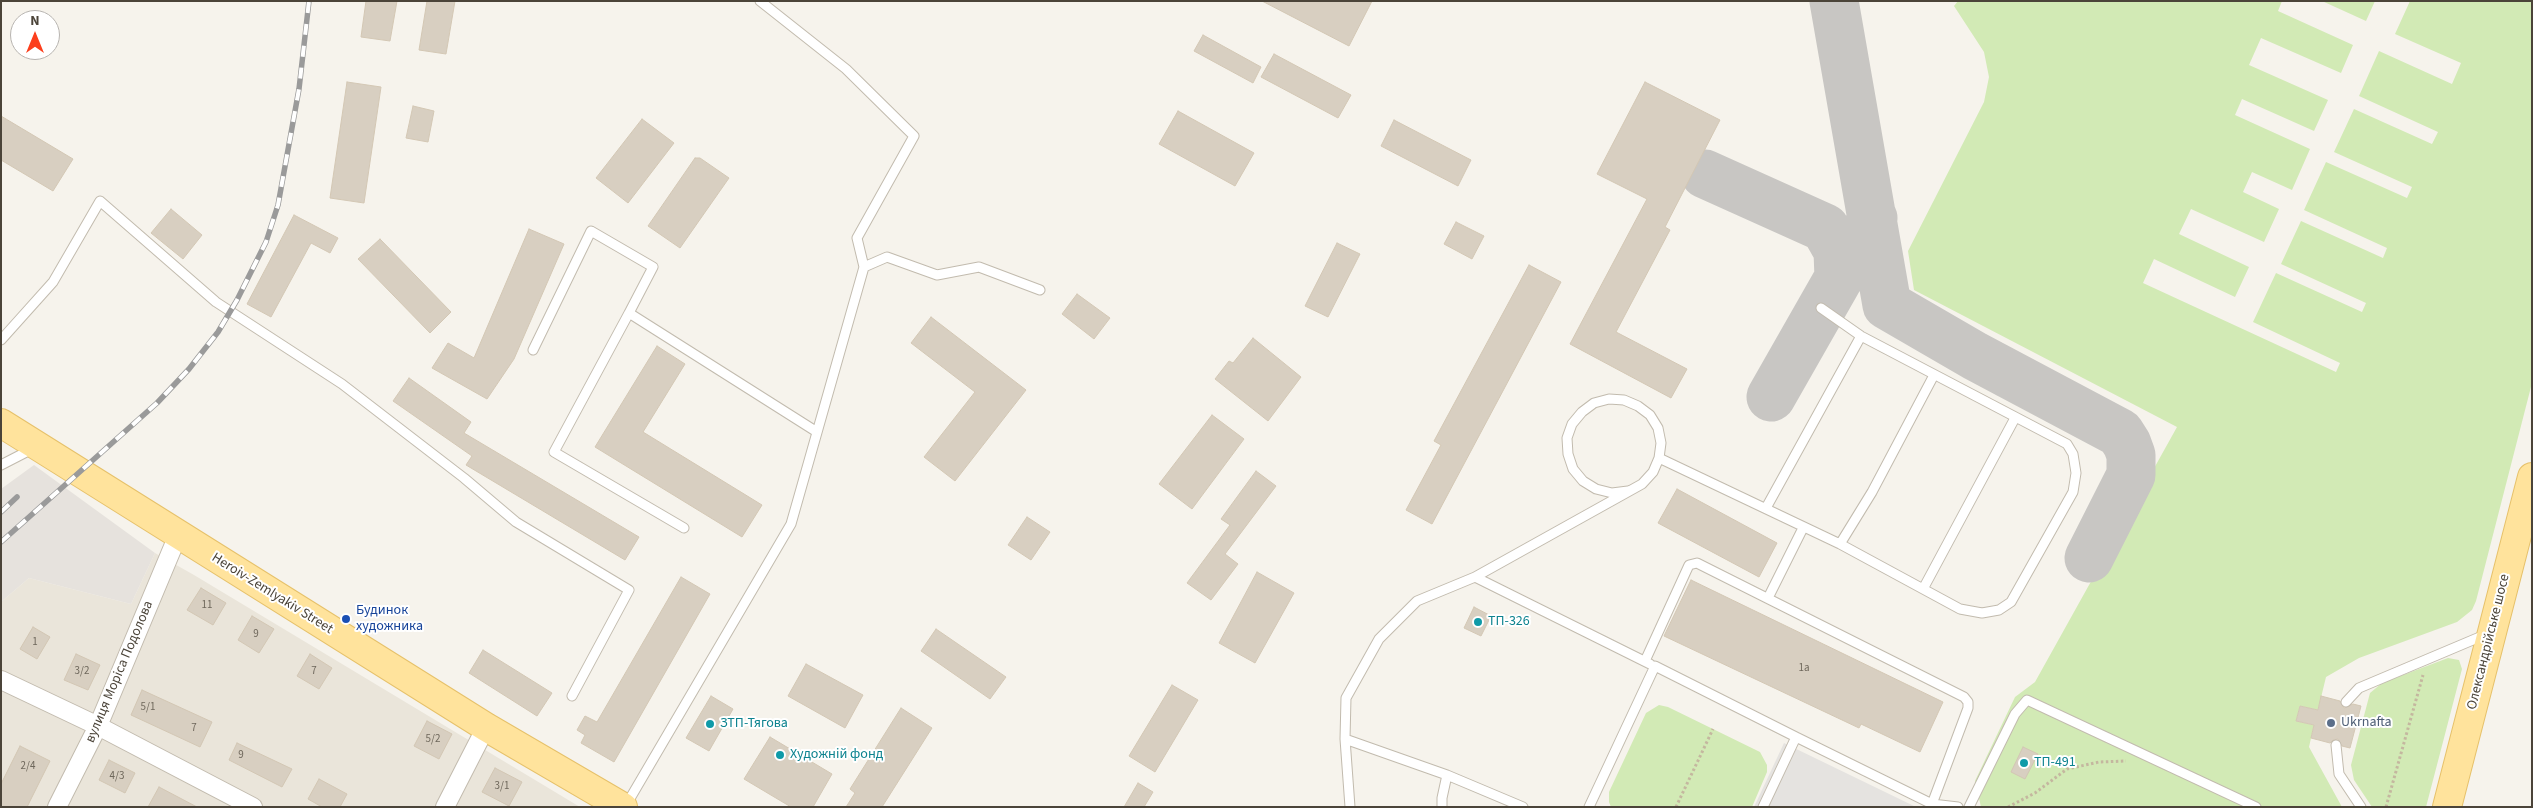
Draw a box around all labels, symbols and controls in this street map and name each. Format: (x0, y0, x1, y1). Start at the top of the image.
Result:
north arrow (10, 10, 60, 60)
text: N (30, 11, 40, 31)
street label: Heroiv-Zemlyakiv Street (208, 550, 336, 638)
street label: Олександрійське шосе (2464, 573, 2514, 711)
street label: вулиця Моріса Подолова (82, 598, 158, 746)
house number: 11 (202, 599, 212, 613)
place label: Будинок художника (356, 603, 423, 636)
marker: Будинок художника (340, 613, 352, 625)
place label: ТП-326 (1488, 614, 1530, 630)
marker: ТП-326 (1472, 616, 1484, 628)
house number: 9 (253, 628, 259, 642)
house number: 1 (32, 636, 38, 650)
house number: 1а (1798, 662, 1810, 676)
house number: 3/2 (75, 665, 89, 679)
house number: 7 (311, 665, 317, 679)
house number: 5/1 (141, 701, 155, 715)
place label: Ukrnafta (2341, 715, 2392, 731)
place label: ЗТП-Тягова (720, 716, 788, 732)
marker: Ukrnafta (2325, 717, 2337, 729)
marker: ЗТП-Тягова (704, 718, 716, 730)
house number: 7 (191, 722, 197, 736)
house number: 5/2 (426, 733, 440, 747)
place label: Художній фонд (790, 747, 883, 763)
house number: 9 (238, 749, 244, 763)
marker: Художній фонд (774, 749, 786, 761)
place label: ТП-491 (2034, 755, 2076, 771)
marker: ТП-491 (2018, 757, 2030, 769)
house number: 2/4 (21, 760, 35, 774)
house number: 4/3 (110, 770, 124, 784)
house number: 3/1 (495, 780, 509, 794)

